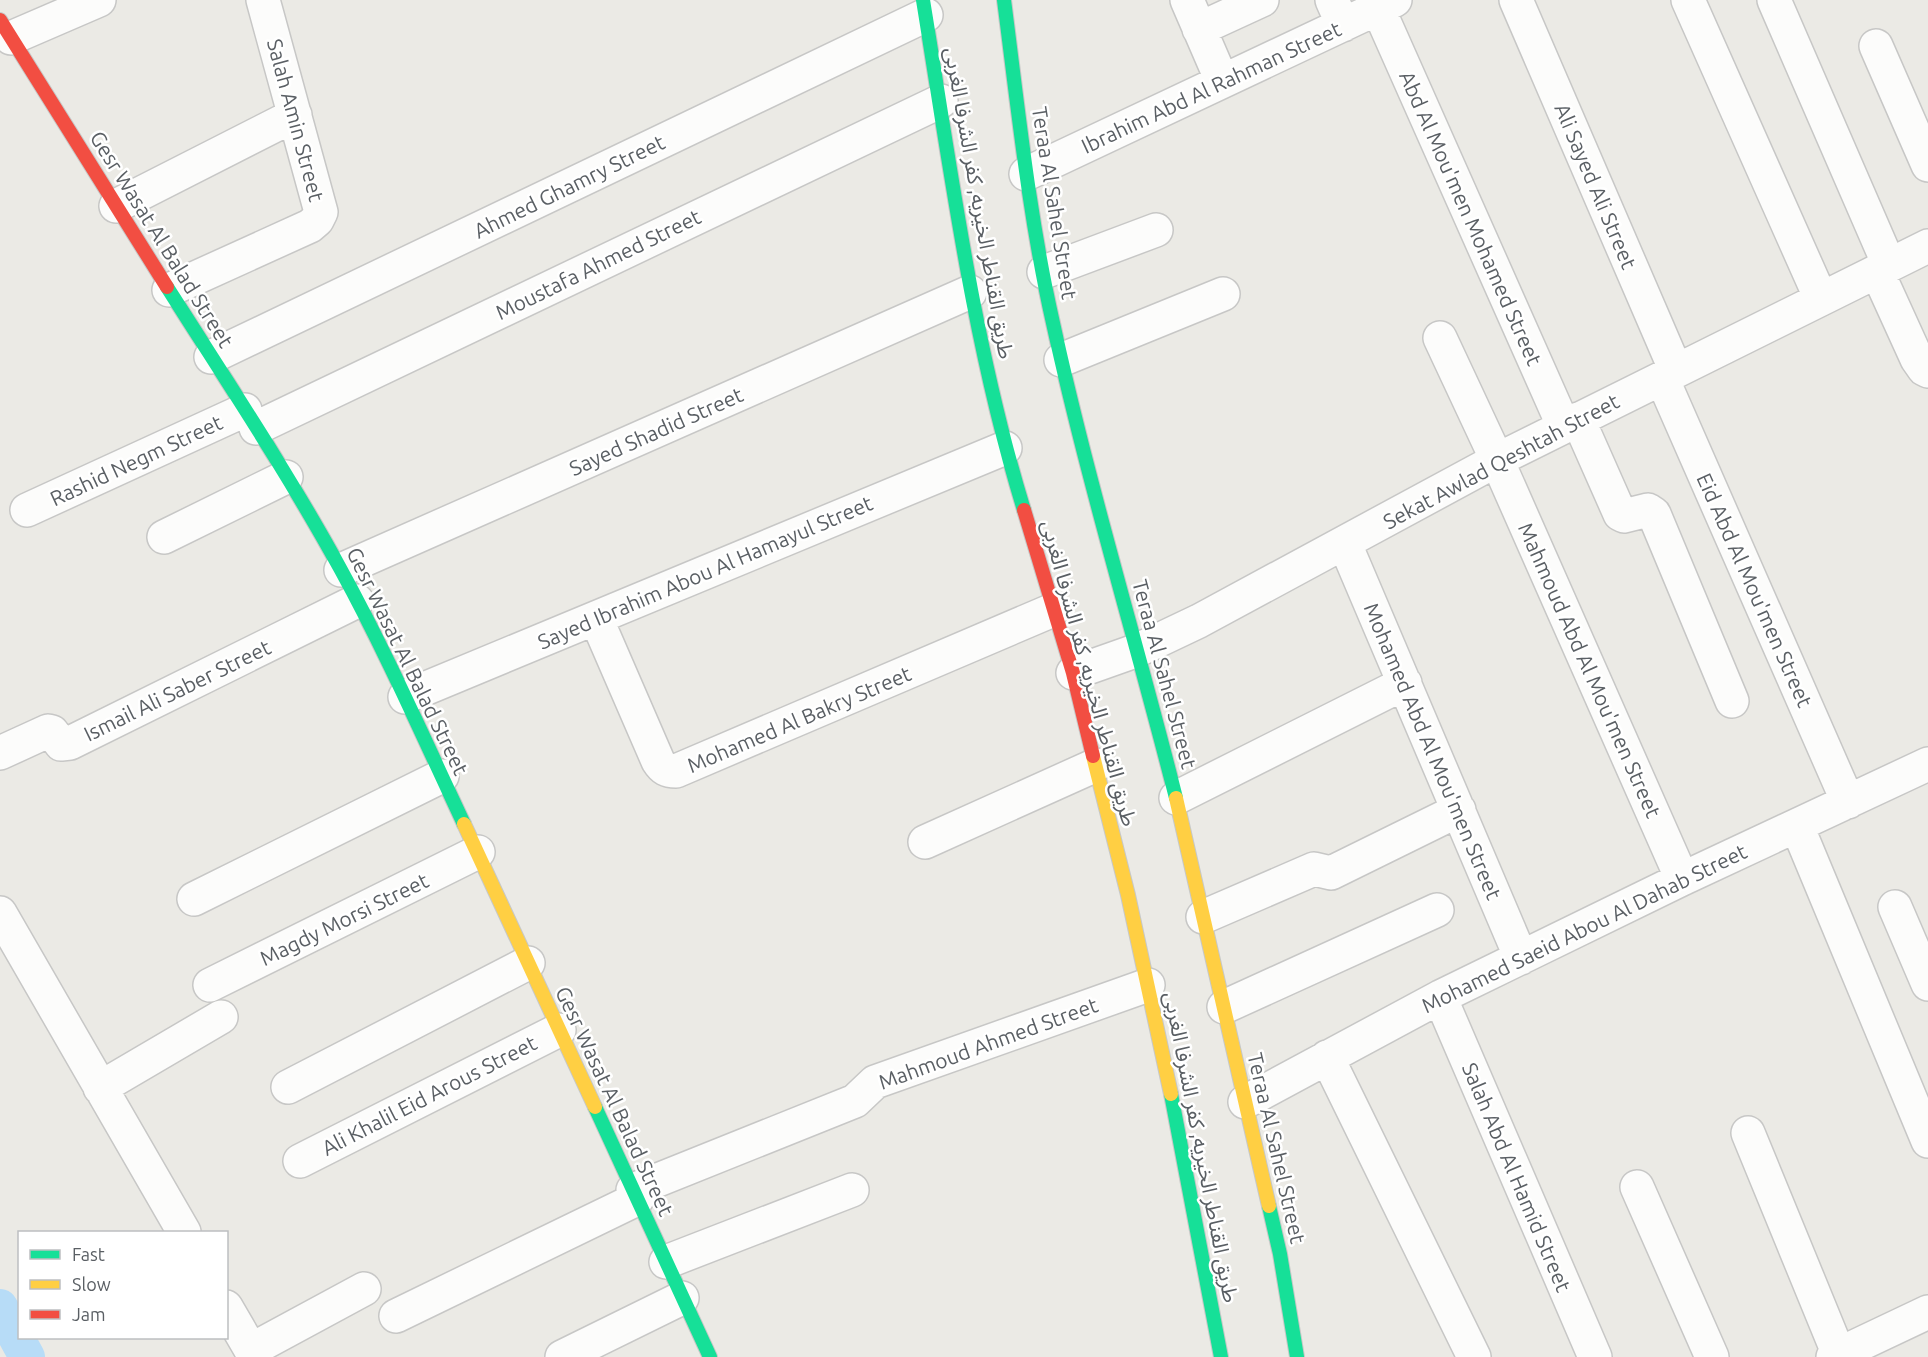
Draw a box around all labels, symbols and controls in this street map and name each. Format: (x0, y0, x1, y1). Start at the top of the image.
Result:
street label: Ibrahim Abd Al Rahman Street (1077, 16, 1345, 158)
street label: Salah Amin Street (263, 36, 329, 204)
street label: طريق القناطر الخيريه, كفر الشرفا الغربى (939, 45, 1019, 361)
street label: Abd Al Mou'men Mohamed Street (1395, 67, 1547, 369)
street label: Ali Sayed Ali Street (1550, 100, 1642, 272)
street label: Teraa Al Sahel Street (1028, 105, 1082, 301)
street label: Gesr Wasat Al Balad Street (85, 126, 239, 352)
street label: Ahmed Ghamry Street (470, 129, 668, 243)
street label: Moustafa Ahmed Street (491, 204, 705, 324)
street label: Sayed Shadid Street (565, 382, 747, 480)
street label: Sekat Awlad Qeshtah Street (1379, 389, 1623, 533)
street label: Rashid Negm Street (46, 410, 226, 510)
street label: Eid Abd Al Mou'men Street (1692, 469, 1818, 711)
street label: Sayed Ibrahim Abou Al Hamayul Street (534, 490, 876, 654)
street label: طريق القناطر الخيريه, كفر الشرفا الغربى (1036, 517, 1142, 829)
street label: Mahmoud Abd Al Mou'men Street (1514, 519, 1666, 821)
street label: Gesr Wasat Al Balad Street (342, 543, 474, 779)
street label: Teraa Al Sahel Street (1128, 577, 1202, 771)
street label: Mohamed Abd Al Mou'men Street (1359, 599, 1507, 903)
street label: Ismail Ali Saber Street (80, 634, 274, 746)
street label: Mohamed Al Bakry Street (683, 661, 915, 777)
street label: Mohamed Saeid Abou Al Dahab Street (1417, 839, 1751, 1017)
street label: Magdy Morsi Street (256, 868, 432, 970)
street label: Gesr Wasat Al Balad Street (551, 982, 679, 1220)
street label: طريق القناطر الخيريه, كفر الشرفا الغربى (1158, 990, 1244, 1305)
street label: Mahmoud Ahmed Street (875, 992, 1101, 1094)
street label: Ali Khalil Eid Arous Street (318, 1030, 540, 1160)
street label: Teraa Al Sahel Street (1243, 1050, 1311, 1246)
street label: Salah Abd Al Hamid Street (1458, 1059, 1576, 1295)
legend (18, 1231, 228, 1339)
text: Fast (72, 1244, 105, 1264)
text: Slow (72, 1274, 111, 1294)
text: Jam (72, 1304, 106, 1324)

